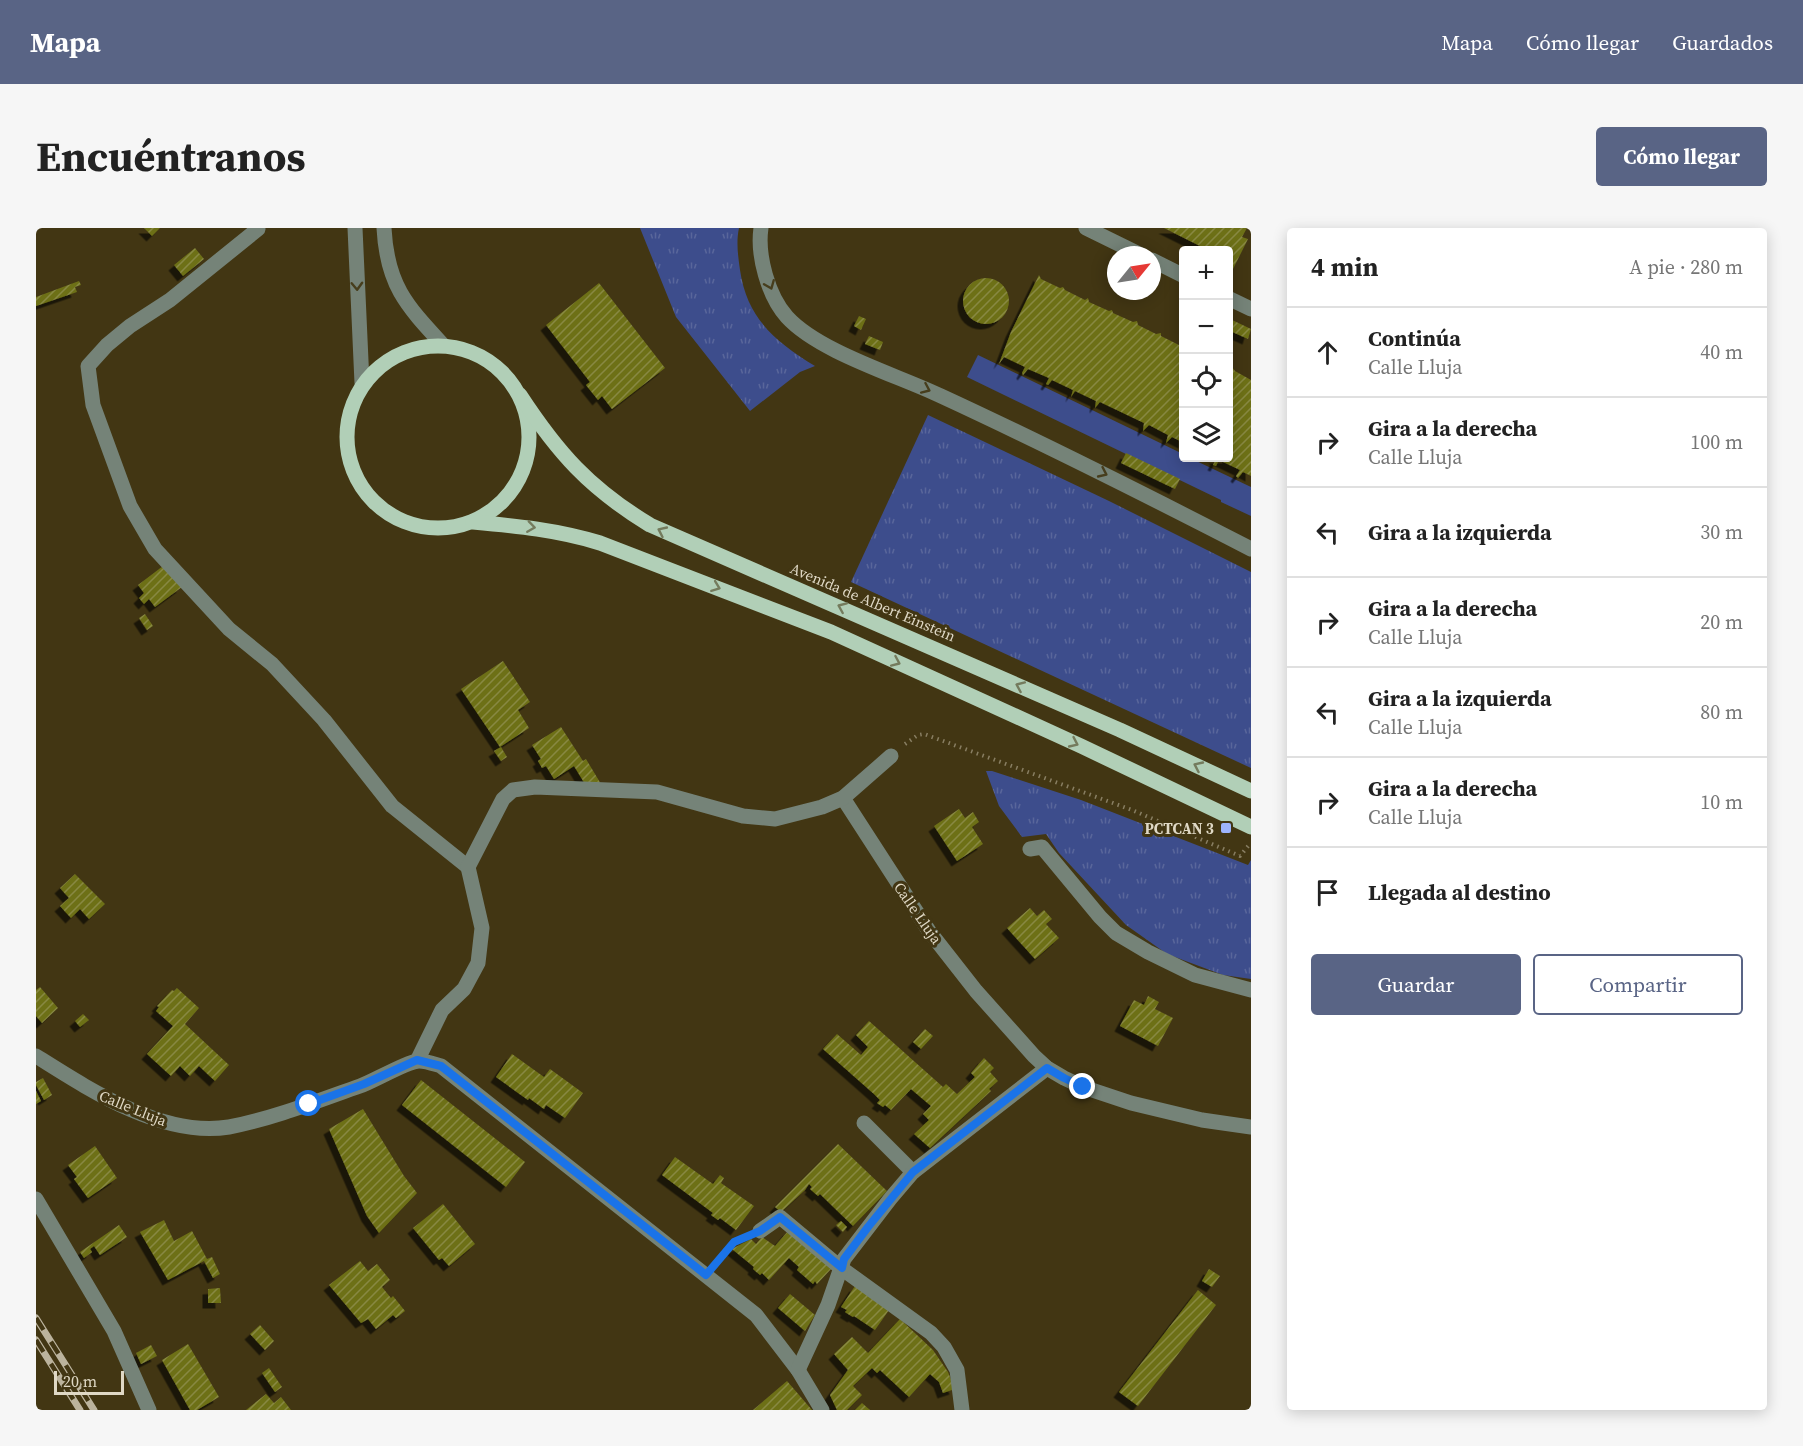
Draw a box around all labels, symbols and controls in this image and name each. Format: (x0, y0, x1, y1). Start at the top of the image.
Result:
text: Mapa (30, 23, 101, 61)
text: Mapa (1441, 28, 1493, 57)
text: Cómo llegar (1526, 28, 1639, 57)
text: Guardados (1672, 28, 1773, 57)
text: Encuéntranos (36, 127, 306, 185)
button: Cómo llegar (1596, 127, 1767, 186)
north arrow (1107, 246, 1161, 300)
map controls (1179, 246, 1233, 462)
button: + (1179, 246, 1233, 300)
text: 4 min (1311, 249, 1378, 285)
text: A pie · 280 m (1629, 253, 1743, 281)
one-way arrow (763, 278, 775, 289)
one-way arrow (351, 282, 363, 291)
button: − (1179, 300, 1233, 354)
text: Continúa (1368, 323, 1461, 353)
icon: ahead (1311, 336, 1344, 369)
text: 40 m (1700, 338, 1743, 366)
text: Calle Lluja (1368, 353, 1463, 381)
button: locate (1179, 354, 1233, 408)
one-way arrow (920, 382, 931, 394)
button: layers (1179, 408, 1233, 462)
text: Gira a la derecha (1368, 413, 1537, 443)
icon: right (1311, 426, 1344, 459)
text: 100 m (1690, 428, 1743, 456)
text: Calle Lluja (1368, 443, 1463, 471)
one-way arrow (1096, 465, 1107, 477)
icon: left (1311, 516, 1344, 549)
text: Gira a la izquierda (1368, 517, 1552, 547)
text: 30 m (1700, 518, 1743, 546)
one-way arrow (527, 521, 536, 533)
one-way arrow (658, 526, 669, 538)
street label: Avenida de Albert Einstein (787, 558, 959, 646)
one-way arrow (710, 580, 721, 592)
text: Gira a la derecha (1368, 593, 1537, 623)
one-way arrow (837, 602, 848, 614)
icon: right (1311, 606, 1344, 639)
text: 20 m (1700, 608, 1743, 636)
text: Calle Lluja (1368, 623, 1463, 651)
one-way arrow (890, 654, 901, 666)
one-way arrow (1016, 681, 1027, 693)
text: Gira a la izquierda (1368, 683, 1552, 713)
icon: left (1311, 696, 1344, 729)
text: 80 m (1700, 698, 1743, 726)
text: Calle Lluja (1368, 713, 1463, 741)
one-way arrow (1067, 735, 1078, 747)
one-way arrow (1193, 761, 1204, 773)
text: Gira a la derecha (1368, 773, 1537, 803)
icon: right (1311, 786, 1344, 819)
text: 10 m (1700, 788, 1743, 816)
text: Calle Lluja (1368, 803, 1463, 831)
place label: PCTCAN 3 (1145, 818, 1214, 839)
marker: PCTCAN 3 (1219, 821, 1233, 835)
icon: arrive (1311, 876, 1344, 909)
text: Llegada al destino (1368, 877, 1551, 907)
street label: Calle Lluja (889, 878, 947, 948)
button: Guardar (1311, 954, 1521, 1015)
button: Compartir (1533, 954, 1743, 1015)
route end (1069, 1073, 1095, 1099)
street label: Calle Lluja (96, 1085, 170, 1131)
route start (295, 1090, 321, 1116)
scale bar (54, 1368, 124, 1396)
text: 20 m (63, 1370, 97, 1392)

